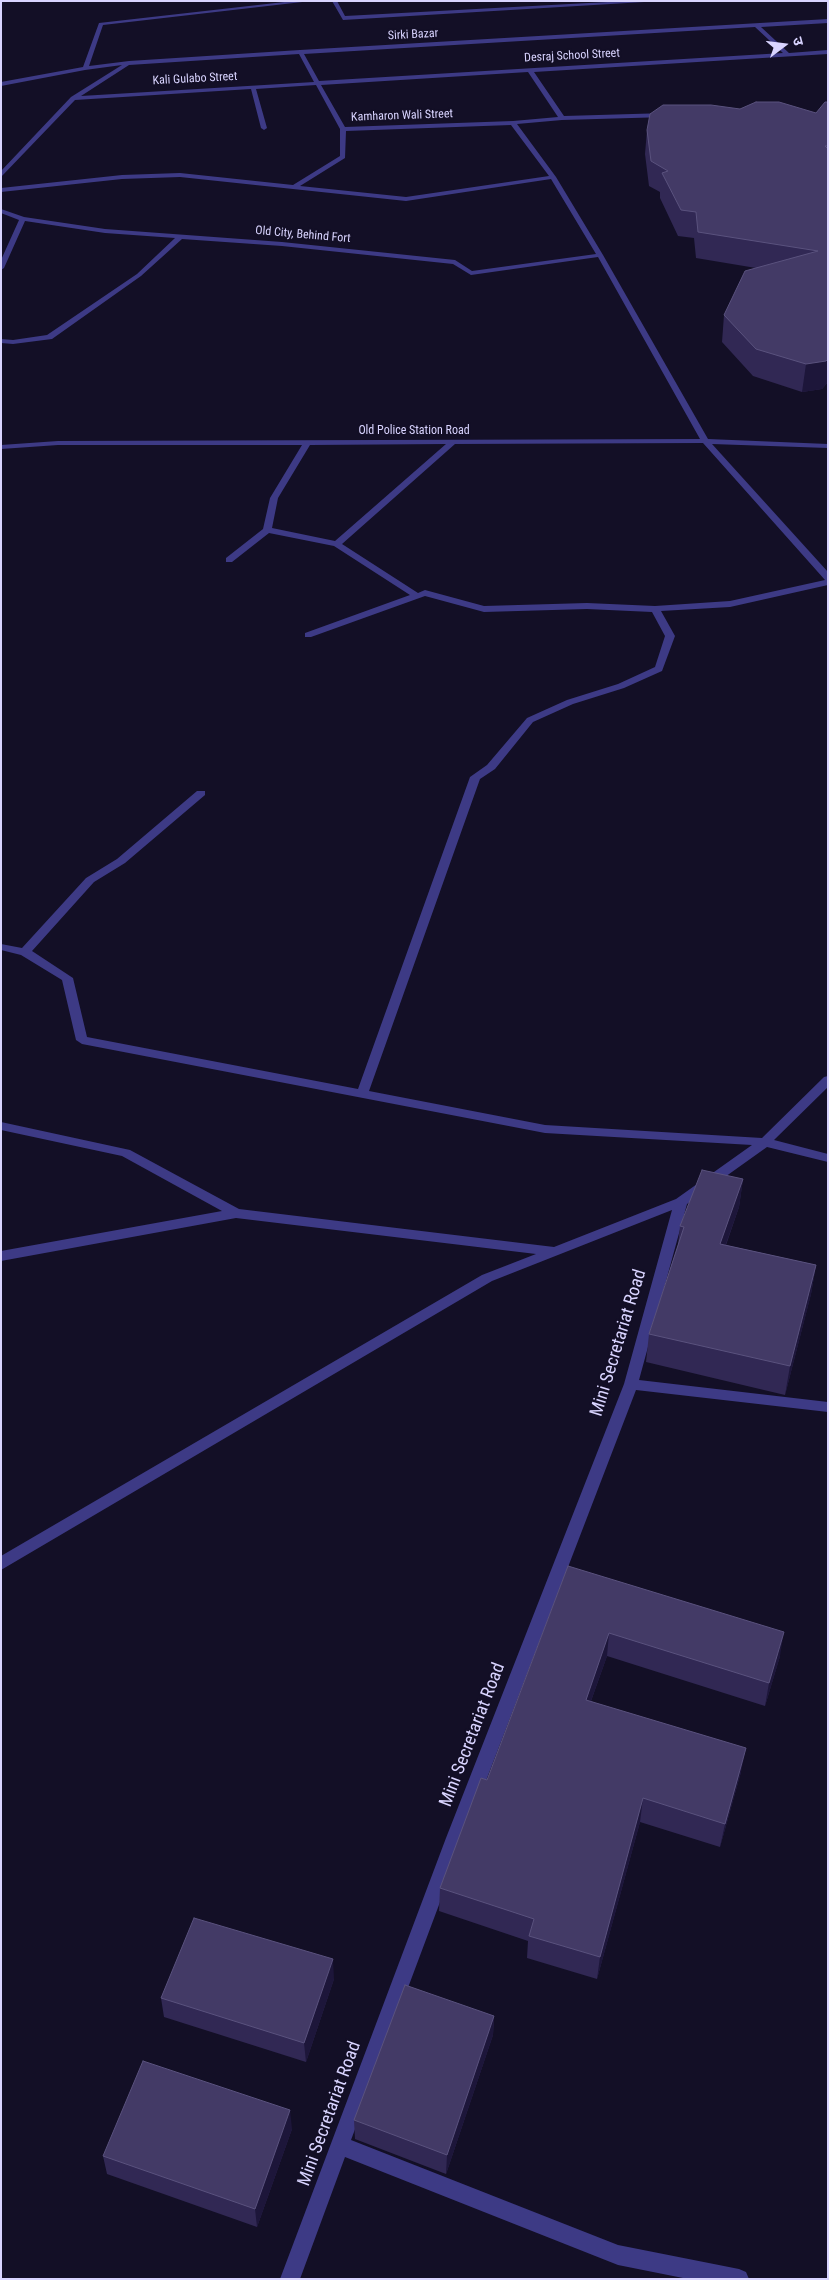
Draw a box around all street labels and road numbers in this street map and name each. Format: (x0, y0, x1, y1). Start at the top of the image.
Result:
street label: Sirki Bazar (387, 26, 439, 44)
street label: Desraj School Street (524, 46, 620, 66)
street label: Kali Gulabo Street (152, 70, 238, 88)
street label: Kamharon Wali Street (351, 107, 453, 125)
street label: Old City, Behind Fort (255, 224, 351, 246)
street label: Old Police Station Road (358, 424, 470, 438)
street label: Mini Secretariat Road (586, 1267, 652, 1419)
street label: Mini Secretariat Road (436, 1660, 510, 1810)
street label: Mini Secretariat Road (294, 2039, 366, 2189)

